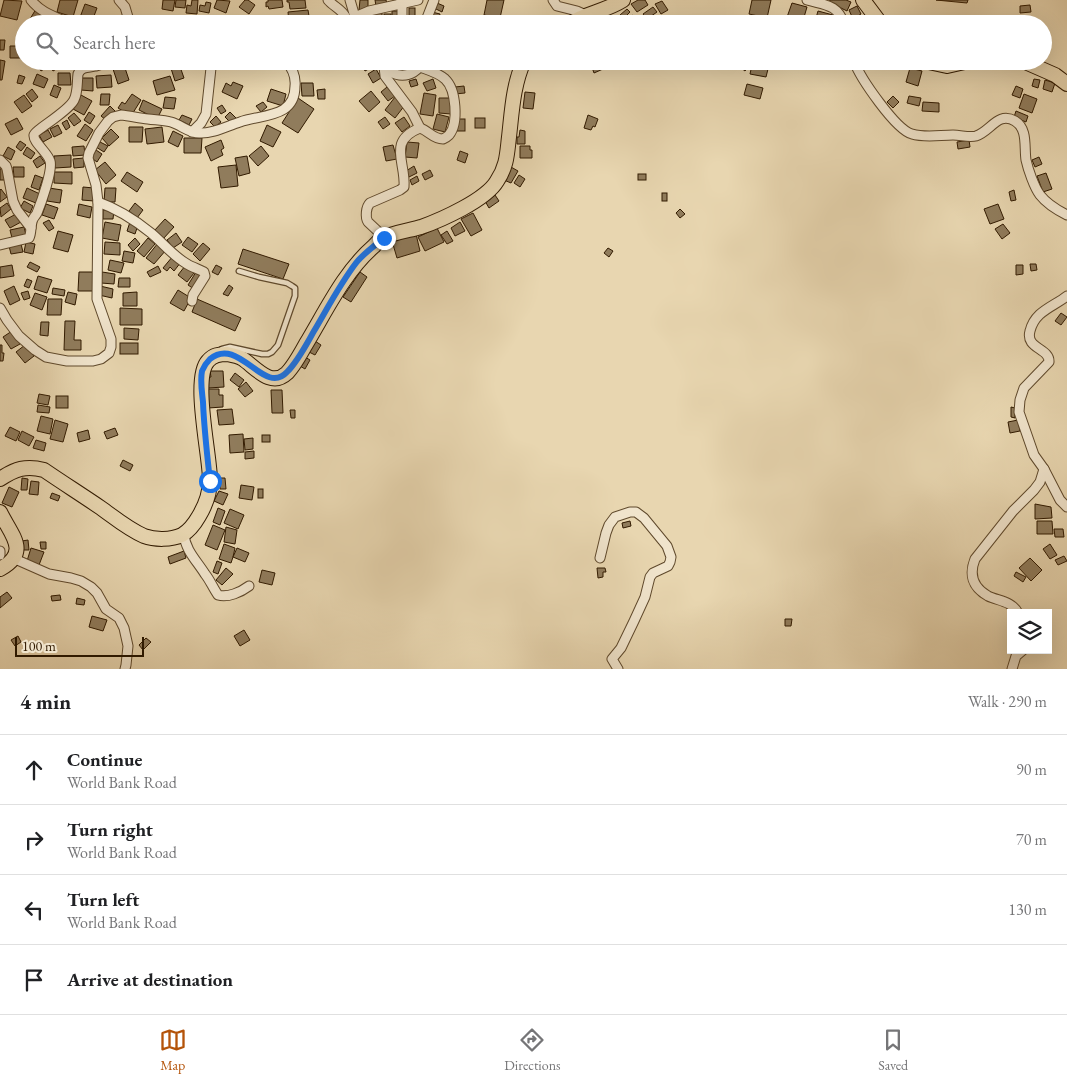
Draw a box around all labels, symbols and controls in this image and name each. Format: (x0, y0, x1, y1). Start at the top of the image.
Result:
search box (15, 15, 1052, 70)
icon: search (33, 29, 61, 57)
text: Search here (73, 30, 155, 55)
route end (373, 227, 396, 250)
route start (199, 470, 222, 493)
map controls (1007, 609, 1052, 654)
button: layers (1007, 609, 1052, 654)
scale bar (15, 634, 144, 657)
text: 100 m (22, 637, 56, 655)
text: 4 min (20, 688, 71, 715)
text: Walk · 290 m (968, 691, 1047, 712)
text: Continue (67, 747, 142, 772)
icon: ahead (20, 756, 48, 784)
text: 90 m (1016, 759, 1047, 780)
text: World Bank Road (67, 772, 177, 793)
text: Turn right (67, 817, 153, 842)
icon: right (20, 826, 48, 854)
text: 70 m (1016, 829, 1047, 850)
text: World Bank Road (67, 842, 177, 863)
text: Turn left (67, 887, 139, 912)
icon: left (20, 896, 48, 924)
text: 130 m (1008, 899, 1047, 920)
text: World Bank Road (67, 912, 177, 933)
icon: arrive (20, 966, 48, 994)
text: Arrive at destination (67, 967, 233, 992)
tab: Map (159, 1026, 187, 1074)
tab: Directions (504, 1026, 561, 1074)
tab: Saved (878, 1026, 908, 1074)

